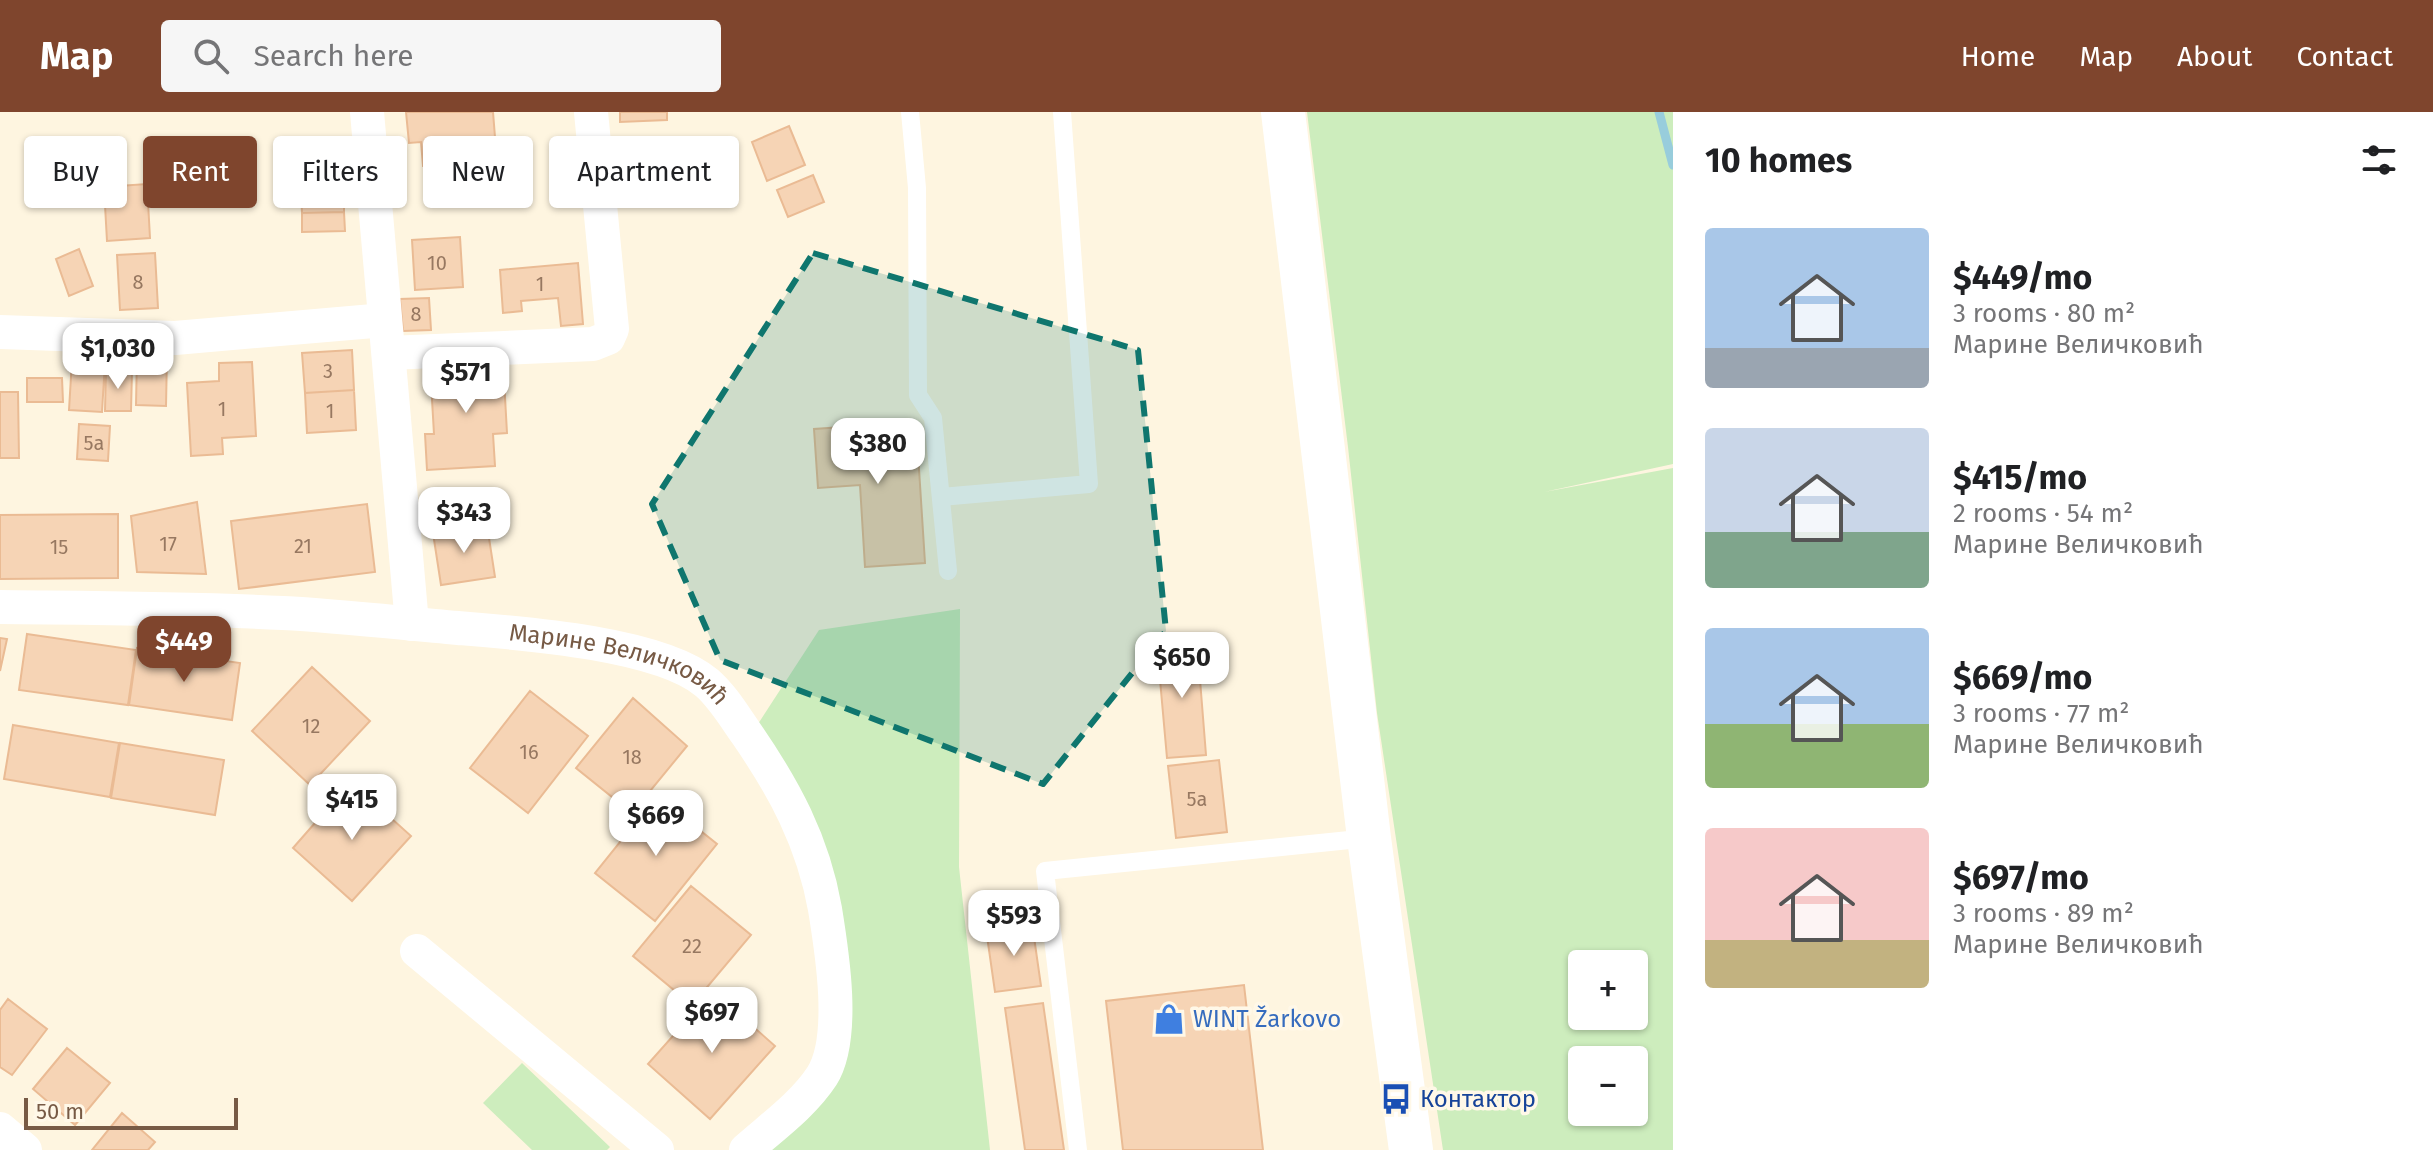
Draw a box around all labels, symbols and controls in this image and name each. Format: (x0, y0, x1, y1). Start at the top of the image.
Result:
search box (161, 20, 721, 92)
text: Map (40, 33, 113, 79)
icon: search (189, 34, 233, 78)
text: Search here (253, 38, 414, 74)
text: Home (1961, 40, 2035, 73)
text: Map (2079, 40, 2133, 73)
text: About (2177, 40, 2252, 73)
text: Contact (2296, 40, 2393, 73)
chip: Buy (24, 136, 127, 208)
chip: Rent (143, 136, 257, 208)
chip: Filters (273, 136, 407, 208)
chip: New (423, 136, 533, 208)
chip: Apartment (549, 136, 739, 208)
icon: filters (2357, 138, 2401, 182)
text: 10 homes (1705, 140, 1852, 181)
house number: 10 (427, 251, 447, 275)
text: $449/mo (1953, 257, 2092, 298)
icon: home (1769, 260, 1865, 356)
house number: 8 (132, 270, 144, 294)
house number: 1 (536, 272, 544, 296)
text: 3 rooms · 80 m² (1953, 298, 2135, 329)
house number: 8 (410, 302, 422, 326)
pin: $1,030 (53, 323, 183, 391)
text: Марине Величковић (1953, 329, 2204, 360)
text: $1,030 (81, 333, 155, 364)
pin: $571 (419, 347, 513, 415)
text: $571 (440, 357, 492, 388)
house number: 3 (323, 359, 333, 383)
house number: 1 (218, 397, 226, 421)
house number: 1 (326, 399, 334, 423)
pin: $380 (831, 418, 925, 486)
text: $380 (849, 428, 907, 459)
house number: 5a (84, 431, 104, 455)
text: $415/mo (1953, 457, 2087, 498)
icon: home (1769, 460, 1865, 556)
pin: $343 (417, 487, 511, 555)
text: $343 (436, 497, 492, 528)
text: 2 rooms · 54 m² (1953, 498, 2133, 529)
text: Марине Величковић (1953, 529, 2204, 560)
house number: 17 (159, 532, 177, 556)
house number: 21 (294, 534, 312, 558)
house number: 15 (50, 535, 68, 559)
pin: $449 (137, 616, 231, 684)
street label: Марине Величковић (508, 618, 735, 710)
text: $449 (155, 626, 213, 657)
pin: $650 (1135, 632, 1229, 700)
text: $650 (1153, 642, 1211, 673)
text: $669/mo (1953, 657, 2092, 698)
icon: home (1769, 660, 1865, 756)
text: 3 rooms · 77 m² (1953, 698, 2129, 729)
house number: 12 (302, 714, 320, 738)
text: Марине Величковић (1953, 729, 2204, 760)
house number: 16 (519, 740, 539, 764)
house number: 18 (622, 745, 642, 769)
pin: $415 (305, 774, 399, 842)
text: $415 (325, 784, 379, 815)
house number: 5a (1187, 787, 1207, 811)
pin: $669 (609, 790, 703, 858)
text: $669 (627, 800, 685, 831)
text: $697/mo (1953, 857, 2089, 898)
icon: home (1769, 860, 1865, 956)
pin: $593 (967, 890, 1061, 958)
text: 3 rooms · 89 m² (1953, 898, 2134, 929)
text: $593 (986, 900, 1042, 931)
text: Марине Величковић (1953, 929, 2204, 960)
house number: 22 (682, 934, 702, 958)
map controls (1568, 950, 1648, 1126)
button: + (1568, 950, 1648, 1030)
pin: $697 (665, 987, 759, 1055)
text: $697 (685, 997, 739, 1028)
shop icon: WINT Žarkovo (1152, 1002, 1186, 1036)
place label: WINT Žarkovo (1193, 1005, 1341, 1033)
button: − (1568, 1046, 1648, 1126)
bus stop icon: Контактор (1379, 1082, 1413, 1116)
place label: Контактор (1420, 1085, 1536, 1113)
scale bar (24, 1094, 238, 1130)
text: 50 m (36, 1098, 84, 1125)

